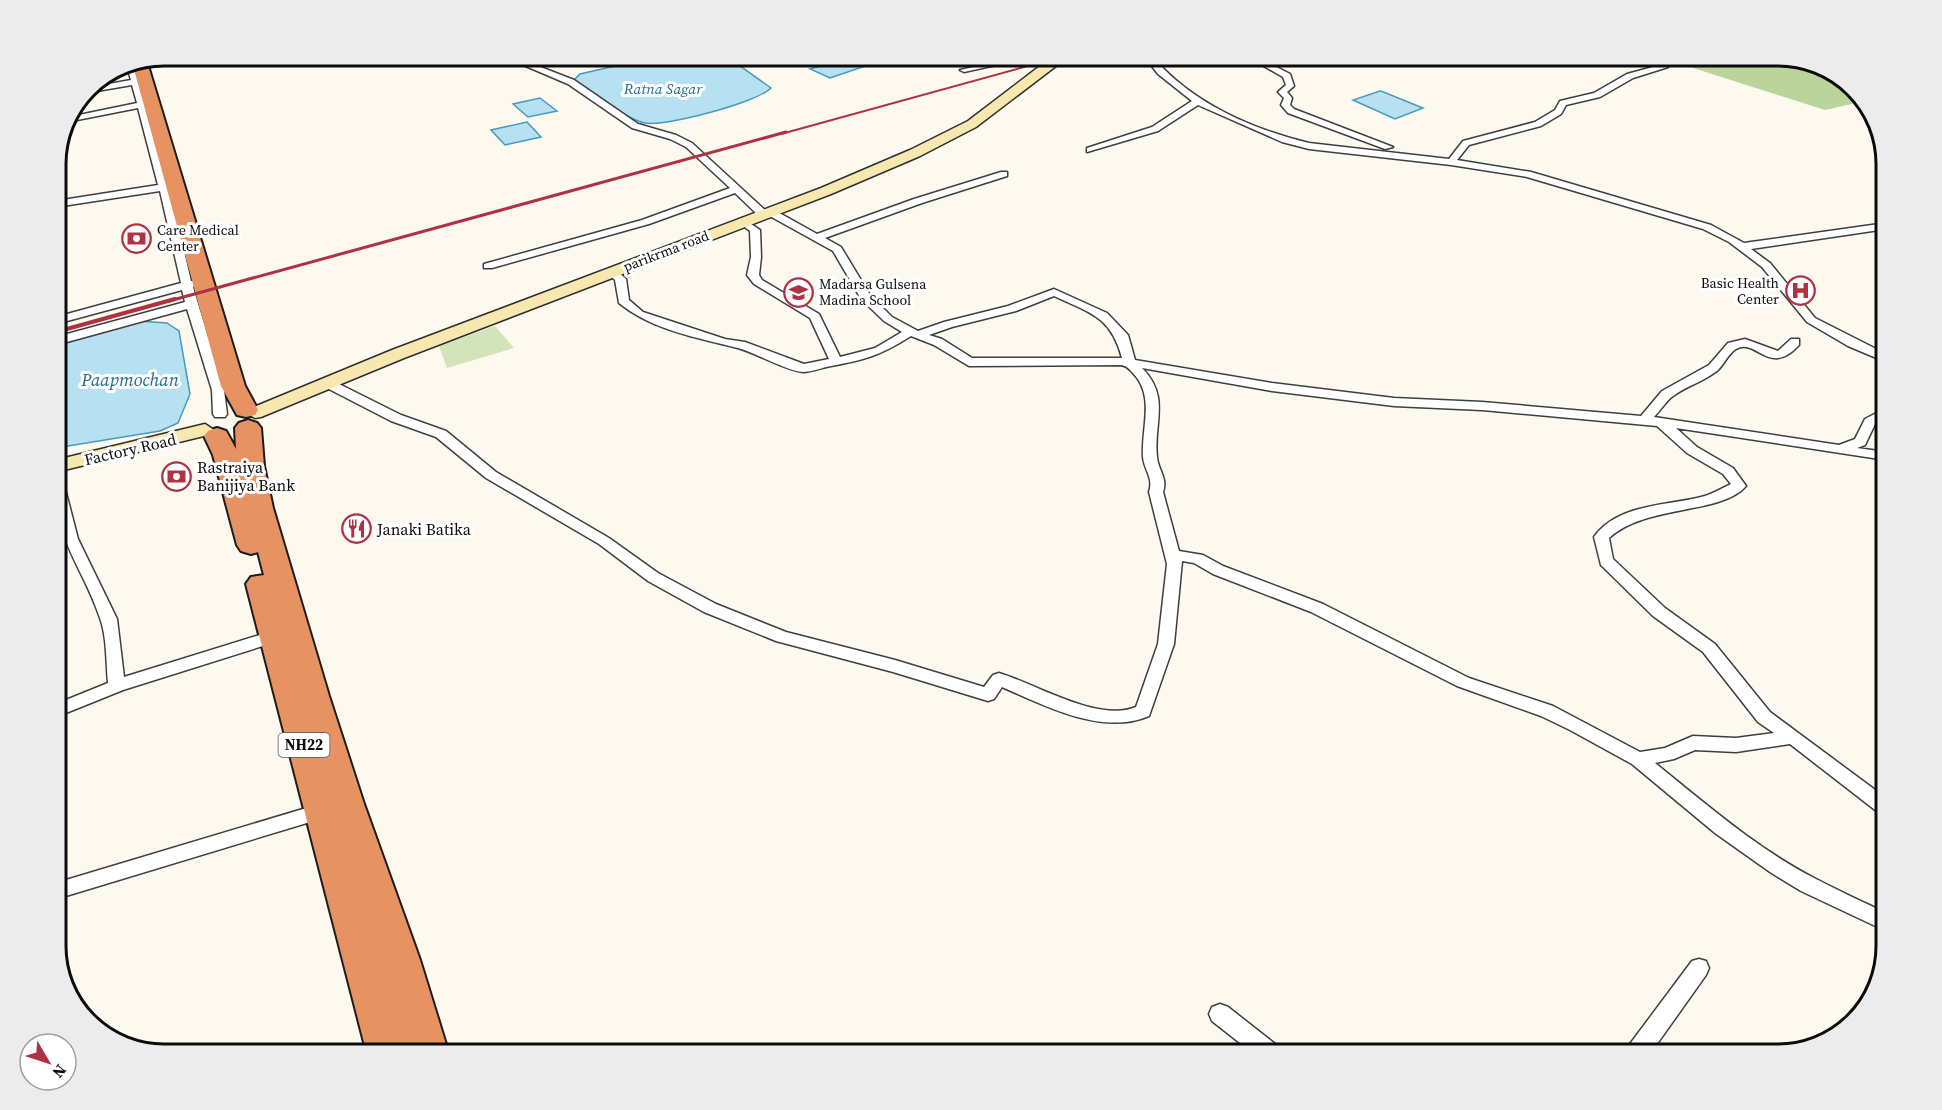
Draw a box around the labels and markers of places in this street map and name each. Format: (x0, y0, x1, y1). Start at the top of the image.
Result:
place label: Care Medical Center (157, 220, 239, 256)
bank icon: Care Medical Center (120, 222, 152, 254)
place label: Basic Health Center (1701, 273, 1779, 309)
place label: Madarsa Gulsena Madina School (819, 274, 927, 310)
hospital icon: Basic Health Center (1784, 275, 1816, 307)
school or university icon: Madarsa Gulsena Madina School (782, 276, 814, 308)
place label: Rastraiya Banijiya Bank (197, 456, 295, 496)
bank icon: Rastraiya Banijiya Bank (160, 460, 192, 492)
restaurant icon: Janaki Batika (340, 513, 372, 545)
place label: Janaki Batika (376, 518, 472, 540)

